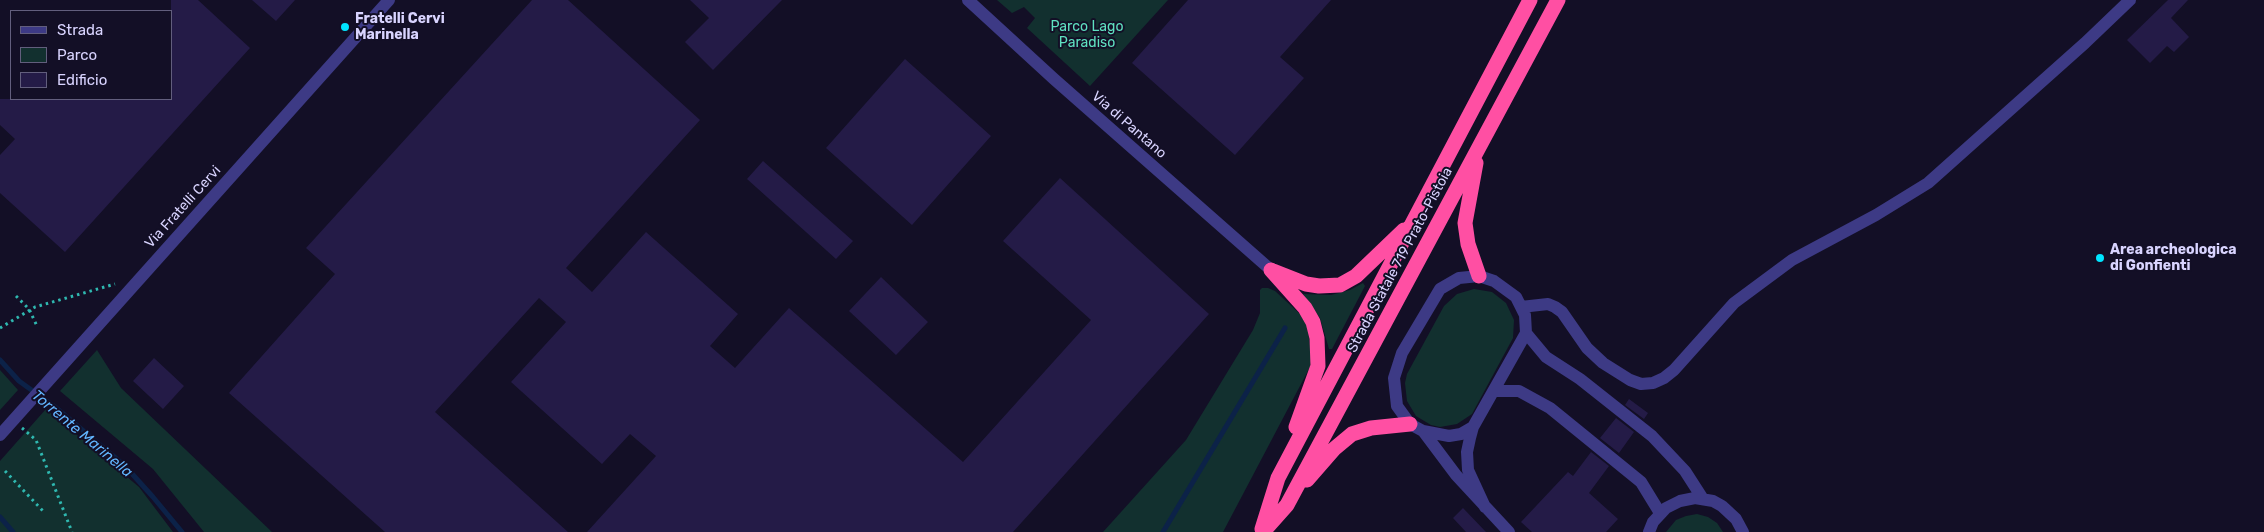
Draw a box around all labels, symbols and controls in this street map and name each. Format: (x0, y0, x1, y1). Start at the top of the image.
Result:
legend (10, 10, 172, 100)
place label: Fratelli Cervi Marinella (355, 11, 445, 44)
park label: Parco Lago Paradiso (1051, 19, 1123, 52)
text: Strada (57, 21, 103, 39)
marker: Fratelli Cervi Marinella (339, 21, 351, 33)
text: Parco (57, 46, 97, 64)
text: Edificio (57, 71, 107, 89)
street label: Via di Pantano (1088, 88, 1170, 162)
street label: Via Fratelli Cervi (142, 162, 224, 252)
street label: Strada Statale 719 Prato-Pistoia (1344, 164, 1456, 356)
place label: Area archeologica di Gonfienti (2110, 242, 2237, 274)
marker: Area archeologica di Gonfienti (2094, 252, 2106, 264)
water label: Torrente Marinella (28, 387, 136, 481)

